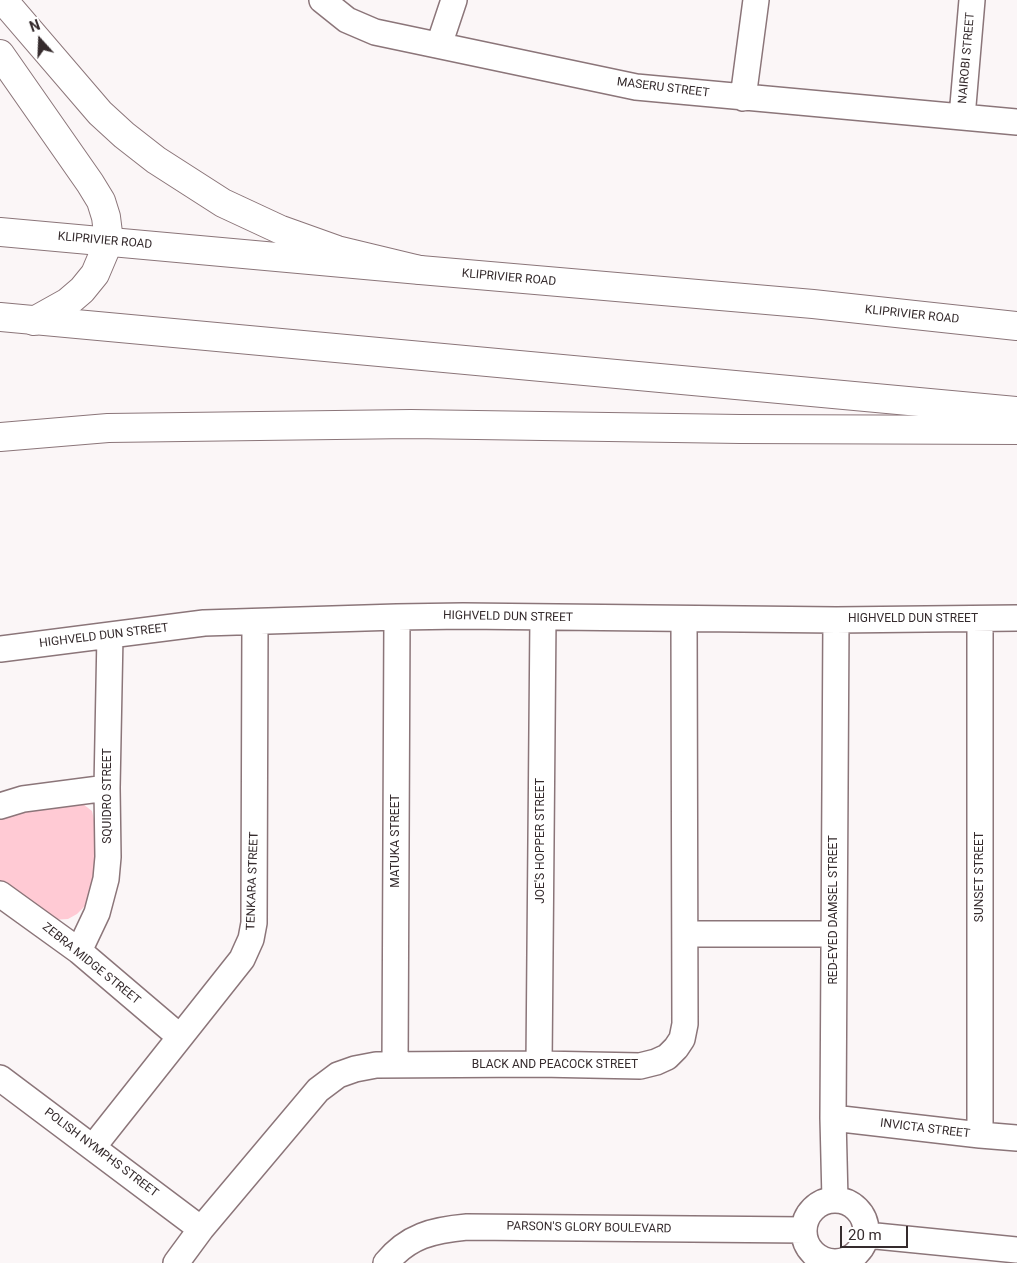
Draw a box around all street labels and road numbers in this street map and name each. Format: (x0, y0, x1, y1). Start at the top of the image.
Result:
street label: NAIROBI STREET (956, 12, 978, 104)
street label: MASERU STREET (616, 75, 710, 101)
street label: KLIPRIVIER ROAD (57, 230, 153, 252)
street label: KLIPRIVIER ROAD (461, 267, 557, 289)
street label: KLIPRIVIER ROAD (864, 303, 960, 327)
street label: HIGHVELD DUN STREET (443, 609, 573, 625)
street label: HIGHVELD DUN STREET (848, 612, 978, 626)
street label: HIGHVELD DUN STREET (39, 621, 169, 651)
street label: SQUIDRO STREET (101, 748, 115, 844)
street label: JOE'S HOPPER STREET (534, 778, 548, 904)
street label: MATUKA STREET (389, 794, 403, 888)
street label: TENKARA STREET (244, 831, 262, 931)
street label: SUNSET STREET (973, 832, 987, 922)
street label: RED-EYED DAMSEL STREET (827, 835, 841, 985)
street label: ZEBRA MIDGE STREET (39, 920, 143, 1008)
street label: BLACK AND PEACOCK STREET (472, 1058, 638, 1072)
street label: POLISH NYMPHS STREET (41, 1105, 161, 1201)
street label: INVICTA STREET (879, 1116, 971, 1142)
street label: PARSON'S GLORY BOULEVARD (506, 1219, 672, 1237)

